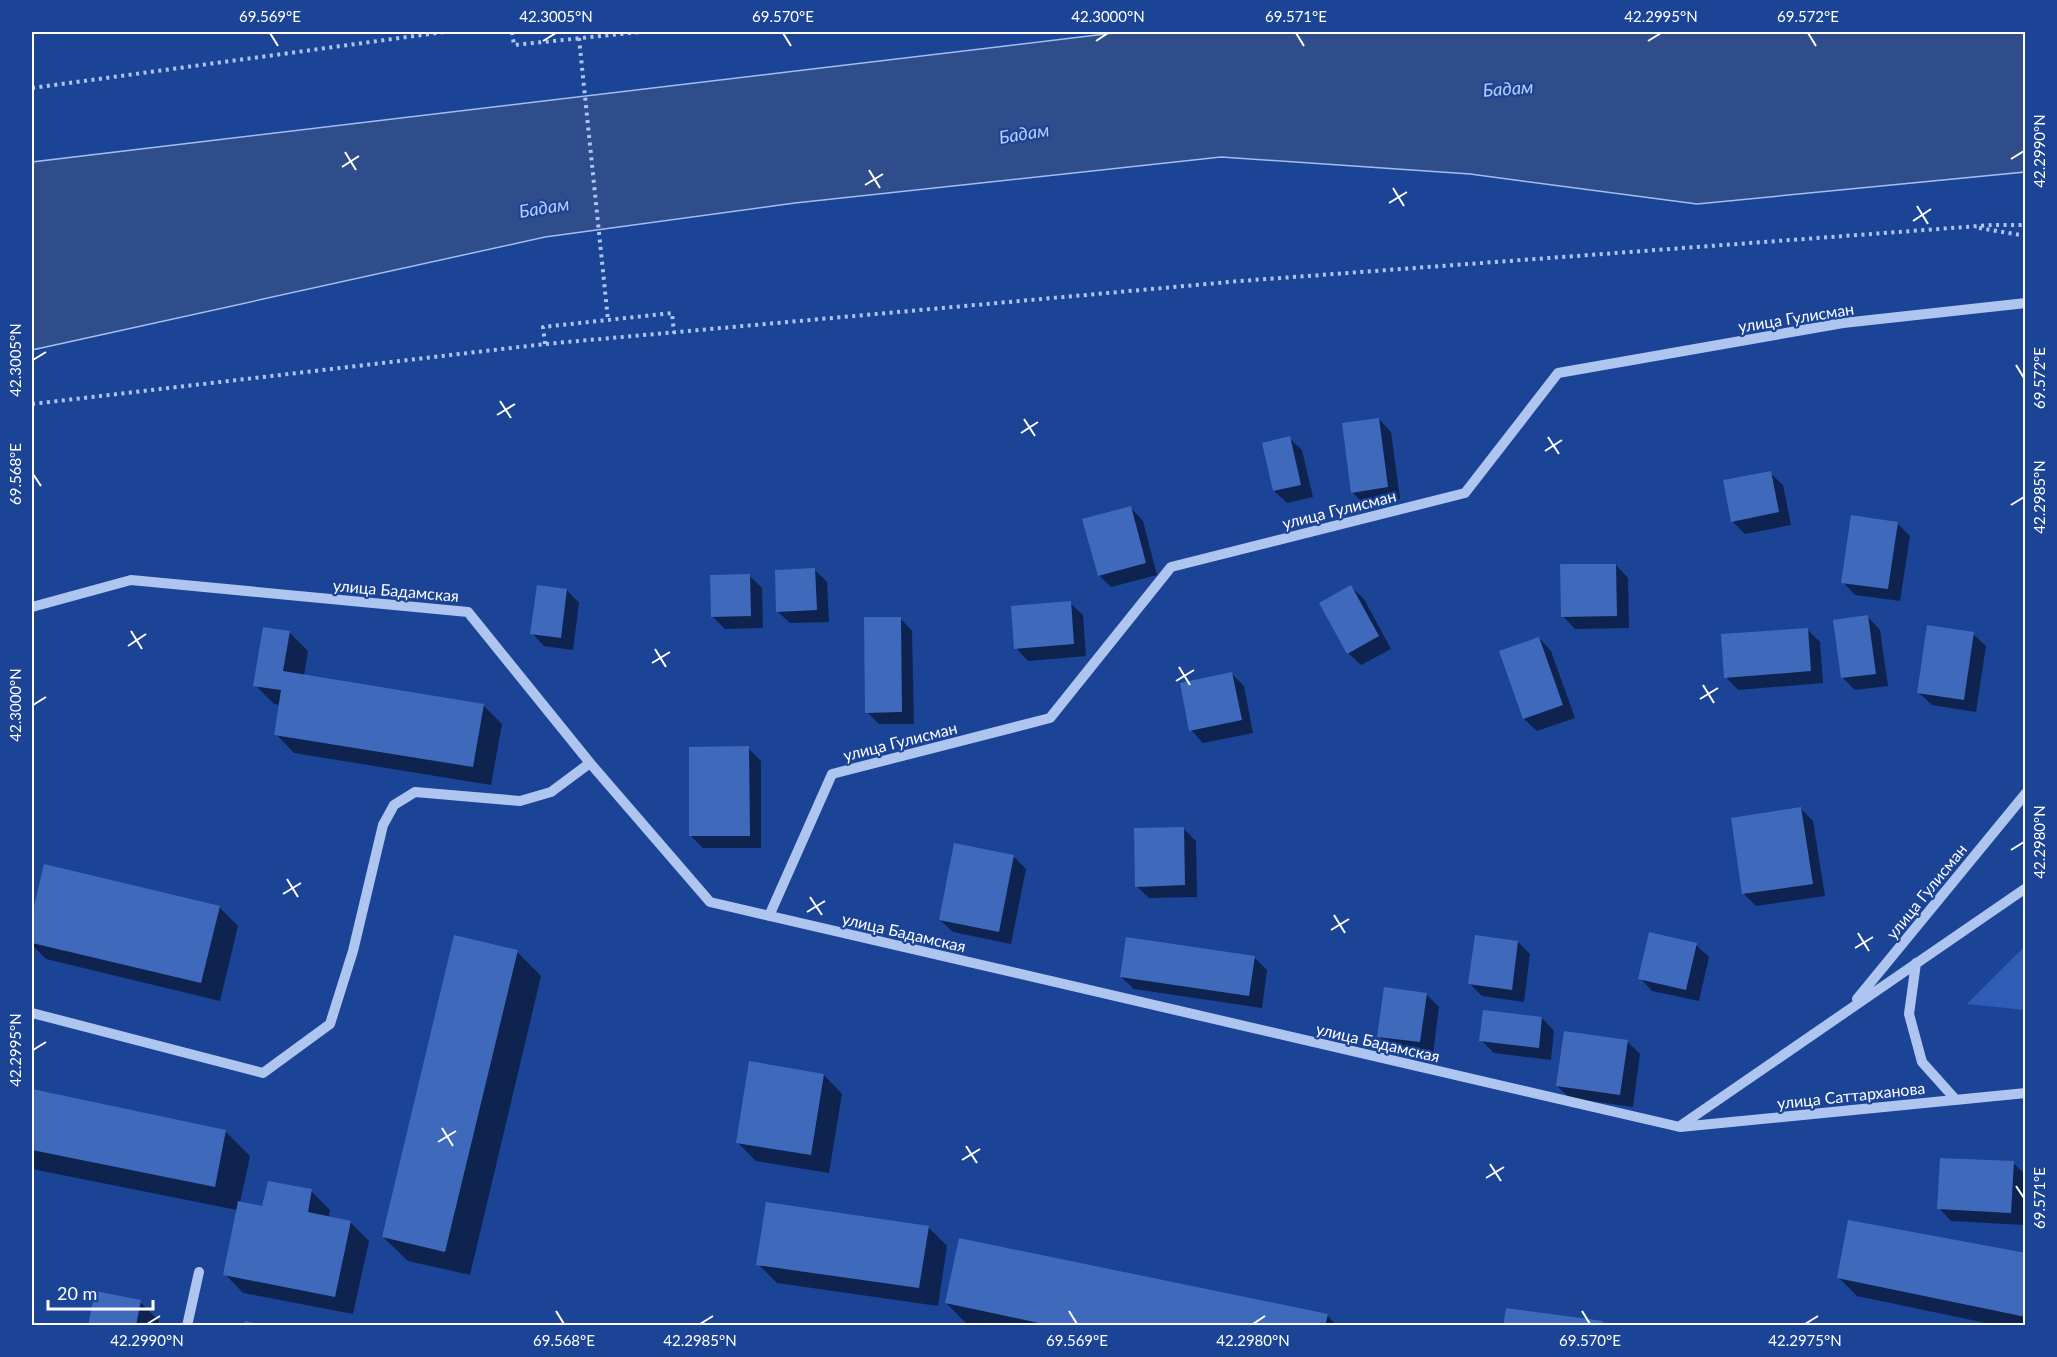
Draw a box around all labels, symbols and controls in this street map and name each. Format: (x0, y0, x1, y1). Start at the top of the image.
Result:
text: 69.569°E (239, 7, 301, 25)
text: 42.3005°N (519, 7, 593, 25)
text: 69.570°E (752, 7, 814, 25)
text: 42.3000°N (1071, 7, 1145, 25)
text: 69.571°E (1265, 7, 1327, 25)
text: 42.2995°N (1624, 7, 1698, 25)
text: 69.572°E (1777, 7, 1839, 25)
water label: Бадам (1482, 75, 1534, 101)
text: 42.2990°N (2030, 114, 2048, 188)
water label: Бадам (997, 118, 1051, 148)
water label: Бадам (517, 192, 571, 222)
street label: улица Гулисман (1737, 298, 1855, 336)
text: 42.3005°N (6, 323, 24, 397)
text: 69.572°E (2030, 347, 2048, 409)
text: 69.568°E (6, 443, 24, 505)
text: 42.2985°N (2030, 460, 2048, 534)
street label: улица Гулисман (1280, 486, 1398, 532)
street label: улица Бадамская (332, 575, 460, 605)
text: 42.3000°N (6, 668, 24, 742)
street label: улица Гулисман (841, 718, 959, 764)
text: 42.2980°N (2030, 805, 2048, 879)
street label: улица Гулисман (1882, 840, 1970, 942)
street label: улица Бадамская (840, 909, 968, 955)
text: 42.2995°N (6, 1013, 24, 1087)
street label: улица Бадамская (1314, 1019, 1442, 1065)
street label: улица Саттарханова (1776, 1078, 1926, 1112)
text: 69.571°E (2030, 1167, 2048, 1229)
scale bar (48, 1273, 153, 1311)
text: 20 m (57, 1282, 97, 1304)
text: 42.2990°N (110, 1331, 184, 1349)
text: 69.568°E (533, 1331, 595, 1349)
text: 42.2985°N (663, 1331, 737, 1349)
text: 69.569°E (1046, 1331, 1108, 1349)
text: 42.2980°N (1216, 1331, 1290, 1349)
text: 69.570°E (1559, 1331, 1621, 1349)
text: 42.2975°N (1768, 1331, 1842, 1349)

